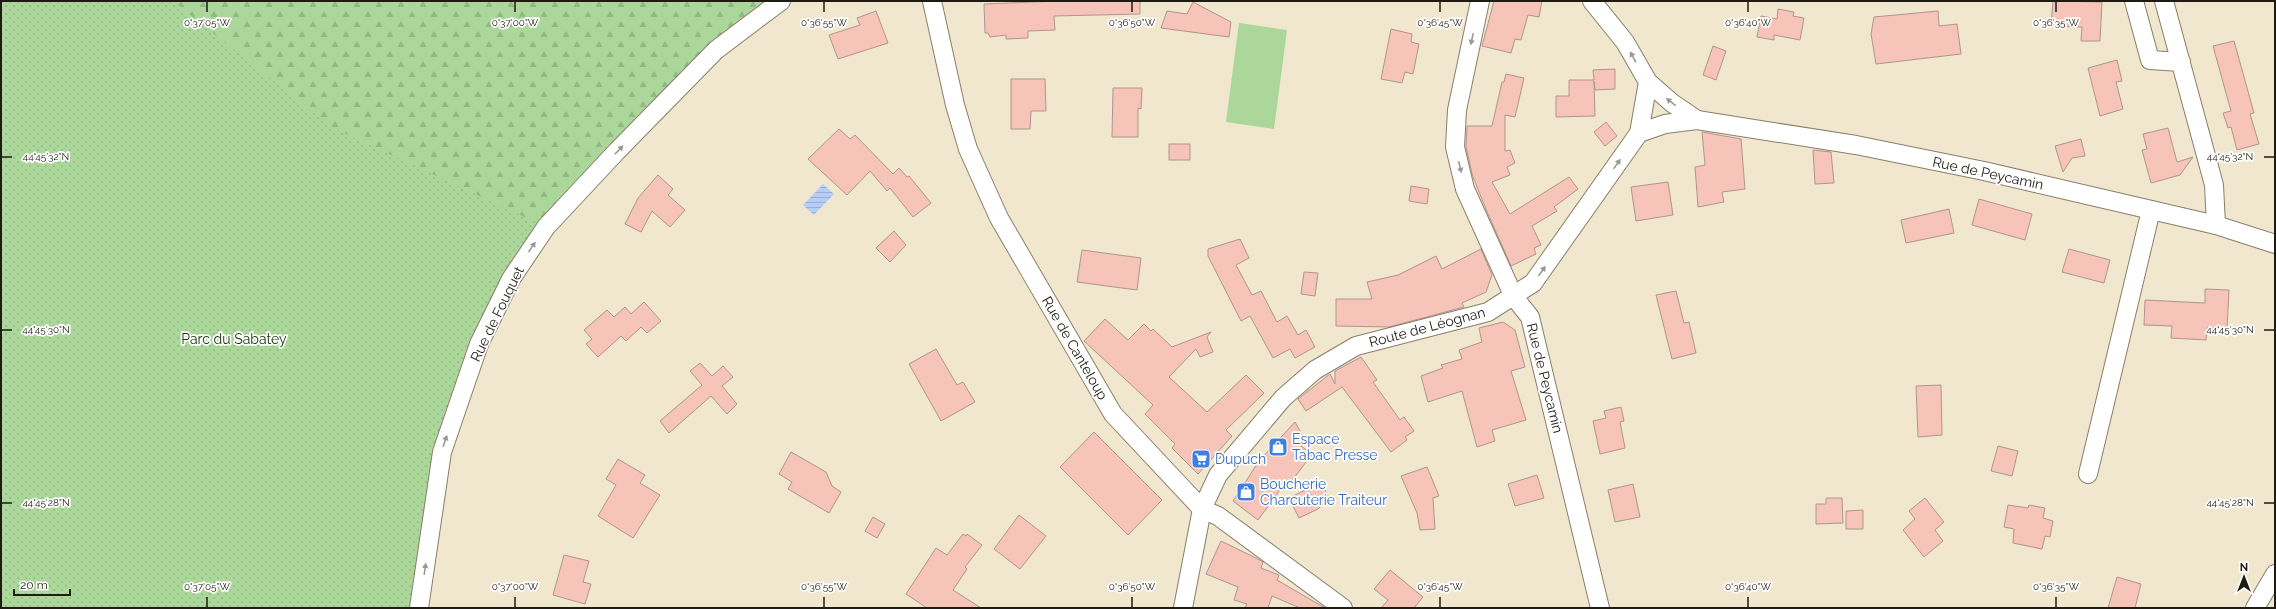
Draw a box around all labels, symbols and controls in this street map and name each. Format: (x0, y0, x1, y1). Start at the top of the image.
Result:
text: 0°37'05"W (184, 17, 230, 28)
text: 0°37'00"W (492, 17, 539, 28)
text: 0°36'55"W (801, 17, 847, 28)
text: 0°36'50"W (1109, 17, 1156, 28)
text: 0°36'45"W (1417, 17, 1463, 28)
text: 0°36'40"W (1725, 17, 1771, 28)
text: 0°36'35"W (2033, 17, 2079, 28)
one-way arrow (1469, 33, 1475, 45)
one-way arrow (1630, 51, 1637, 63)
one-way arrow (1666, 98, 1677, 107)
one-way arrow (614, 145, 623, 155)
text: 44°45'32"N (23, 151, 69, 162)
text: 44°45'32"N (2207, 151, 2253, 162)
street label: Rue de Peycamin (1931, 153, 2045, 193)
one-way arrow (1613, 159, 1621, 170)
one-way arrow (1457, 161, 1463, 173)
one-way arrow (529, 241, 536, 253)
street label: Rue de Fouquet (467, 264, 527, 364)
one-way arrow (1538, 265, 1546, 276)
street label: Rue de Canteloup (1039, 293, 1111, 403)
street label: Route de Léognan (1367, 304, 1487, 350)
street label: Rue de Peycamin (1524, 321, 1566, 435)
text: 44°45'30"N (22, 324, 70, 335)
text: 44°45'30"N (2206, 324, 2254, 335)
park label: Parc du Sabatey (181, 331, 287, 347)
place label: Espace Tabac Presse (1292, 431, 1378, 463)
one-way arrow (443, 435, 449, 447)
shop icon: Espace Tabac Presse (1267, 436, 1289, 458)
supermarket icon: Dupuch (1190, 448, 1212, 470)
place label: Dupuch (1215, 451, 1266, 467)
place label: Boucherie Charcuterie Traiteur (1260, 476, 1387, 508)
shop icon: Boucherie Charcuterie Traiteur (1235, 481, 1257, 503)
text: 44°45'28"N (22, 497, 70, 508)
text: 44°45'28"N (2206, 497, 2254, 508)
north arrow (2224, 557, 2264, 597)
text: N (2240, 561, 2248, 574)
one-way arrow (422, 563, 428, 575)
scale bar (14, 571, 70, 597)
text: 20 m (20, 578, 48, 592)
text: 0°37'05"W (184, 581, 230, 592)
text: 0°37'00"W (492, 581, 539, 592)
text: 0°36'55"W (801, 581, 847, 592)
text: 0°36'50"W (1109, 581, 1156, 592)
text: 0°36'45"W (1417, 581, 1463, 592)
text: 0°36'40"W (1725, 581, 1771, 592)
text: 0°36'35"W (2033, 581, 2079, 592)

